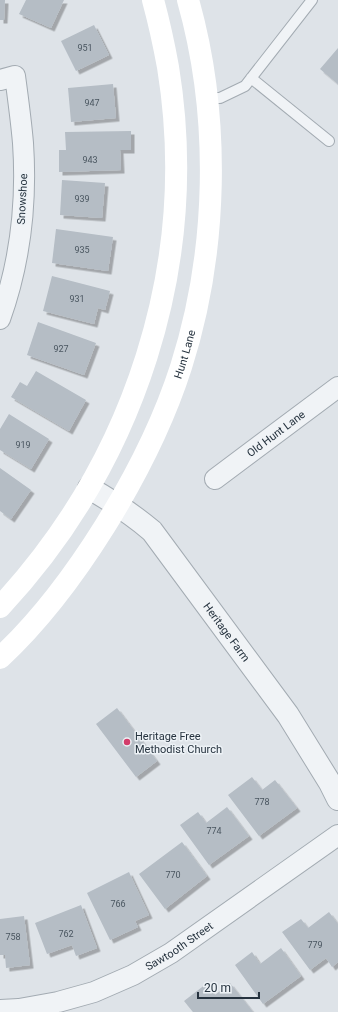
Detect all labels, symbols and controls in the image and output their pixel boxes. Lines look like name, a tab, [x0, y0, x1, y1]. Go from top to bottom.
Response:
house number: 951	[77, 43, 93, 53]
house number: 947	[84, 98, 100, 108]
house number: 943	[82, 155, 98, 165]
street label: Snowshoe	[15, 173, 30, 225]
house number: 939	[74, 194, 90, 204]
house number: 935	[74, 245, 90, 255]
house number: 931	[69, 294, 85, 304]
street label: Hunt Lane	[172, 329, 198, 381]
house number: 927	[53, 344, 69, 354]
street label: Old Hunt Lane	[244, 408, 308, 460]
house number: 919	[15, 440, 31, 450]
street label: Heritage Farm	[200, 600, 252, 664]
place label: Heritage Free Methodist Church	[135, 730, 222, 756]
marker: Heritage Free Methodist Church	[122, 737, 132, 747]
house number: 778	[254, 797, 270, 807]
house number: 774	[206, 826, 222, 836]
house number: 770	[165, 870, 181, 880]
house number: 766	[110, 899, 126, 909]
street label: Sawtooth Street	[143, 919, 216, 973]
house number: 762	[58, 929, 74, 939]
house number: 758	[5, 932, 21, 942]
house number: 779	[307, 940, 323, 950]
scale bar	[198, 974, 259, 1000]
text: 20 m	[204, 981, 231, 995]

